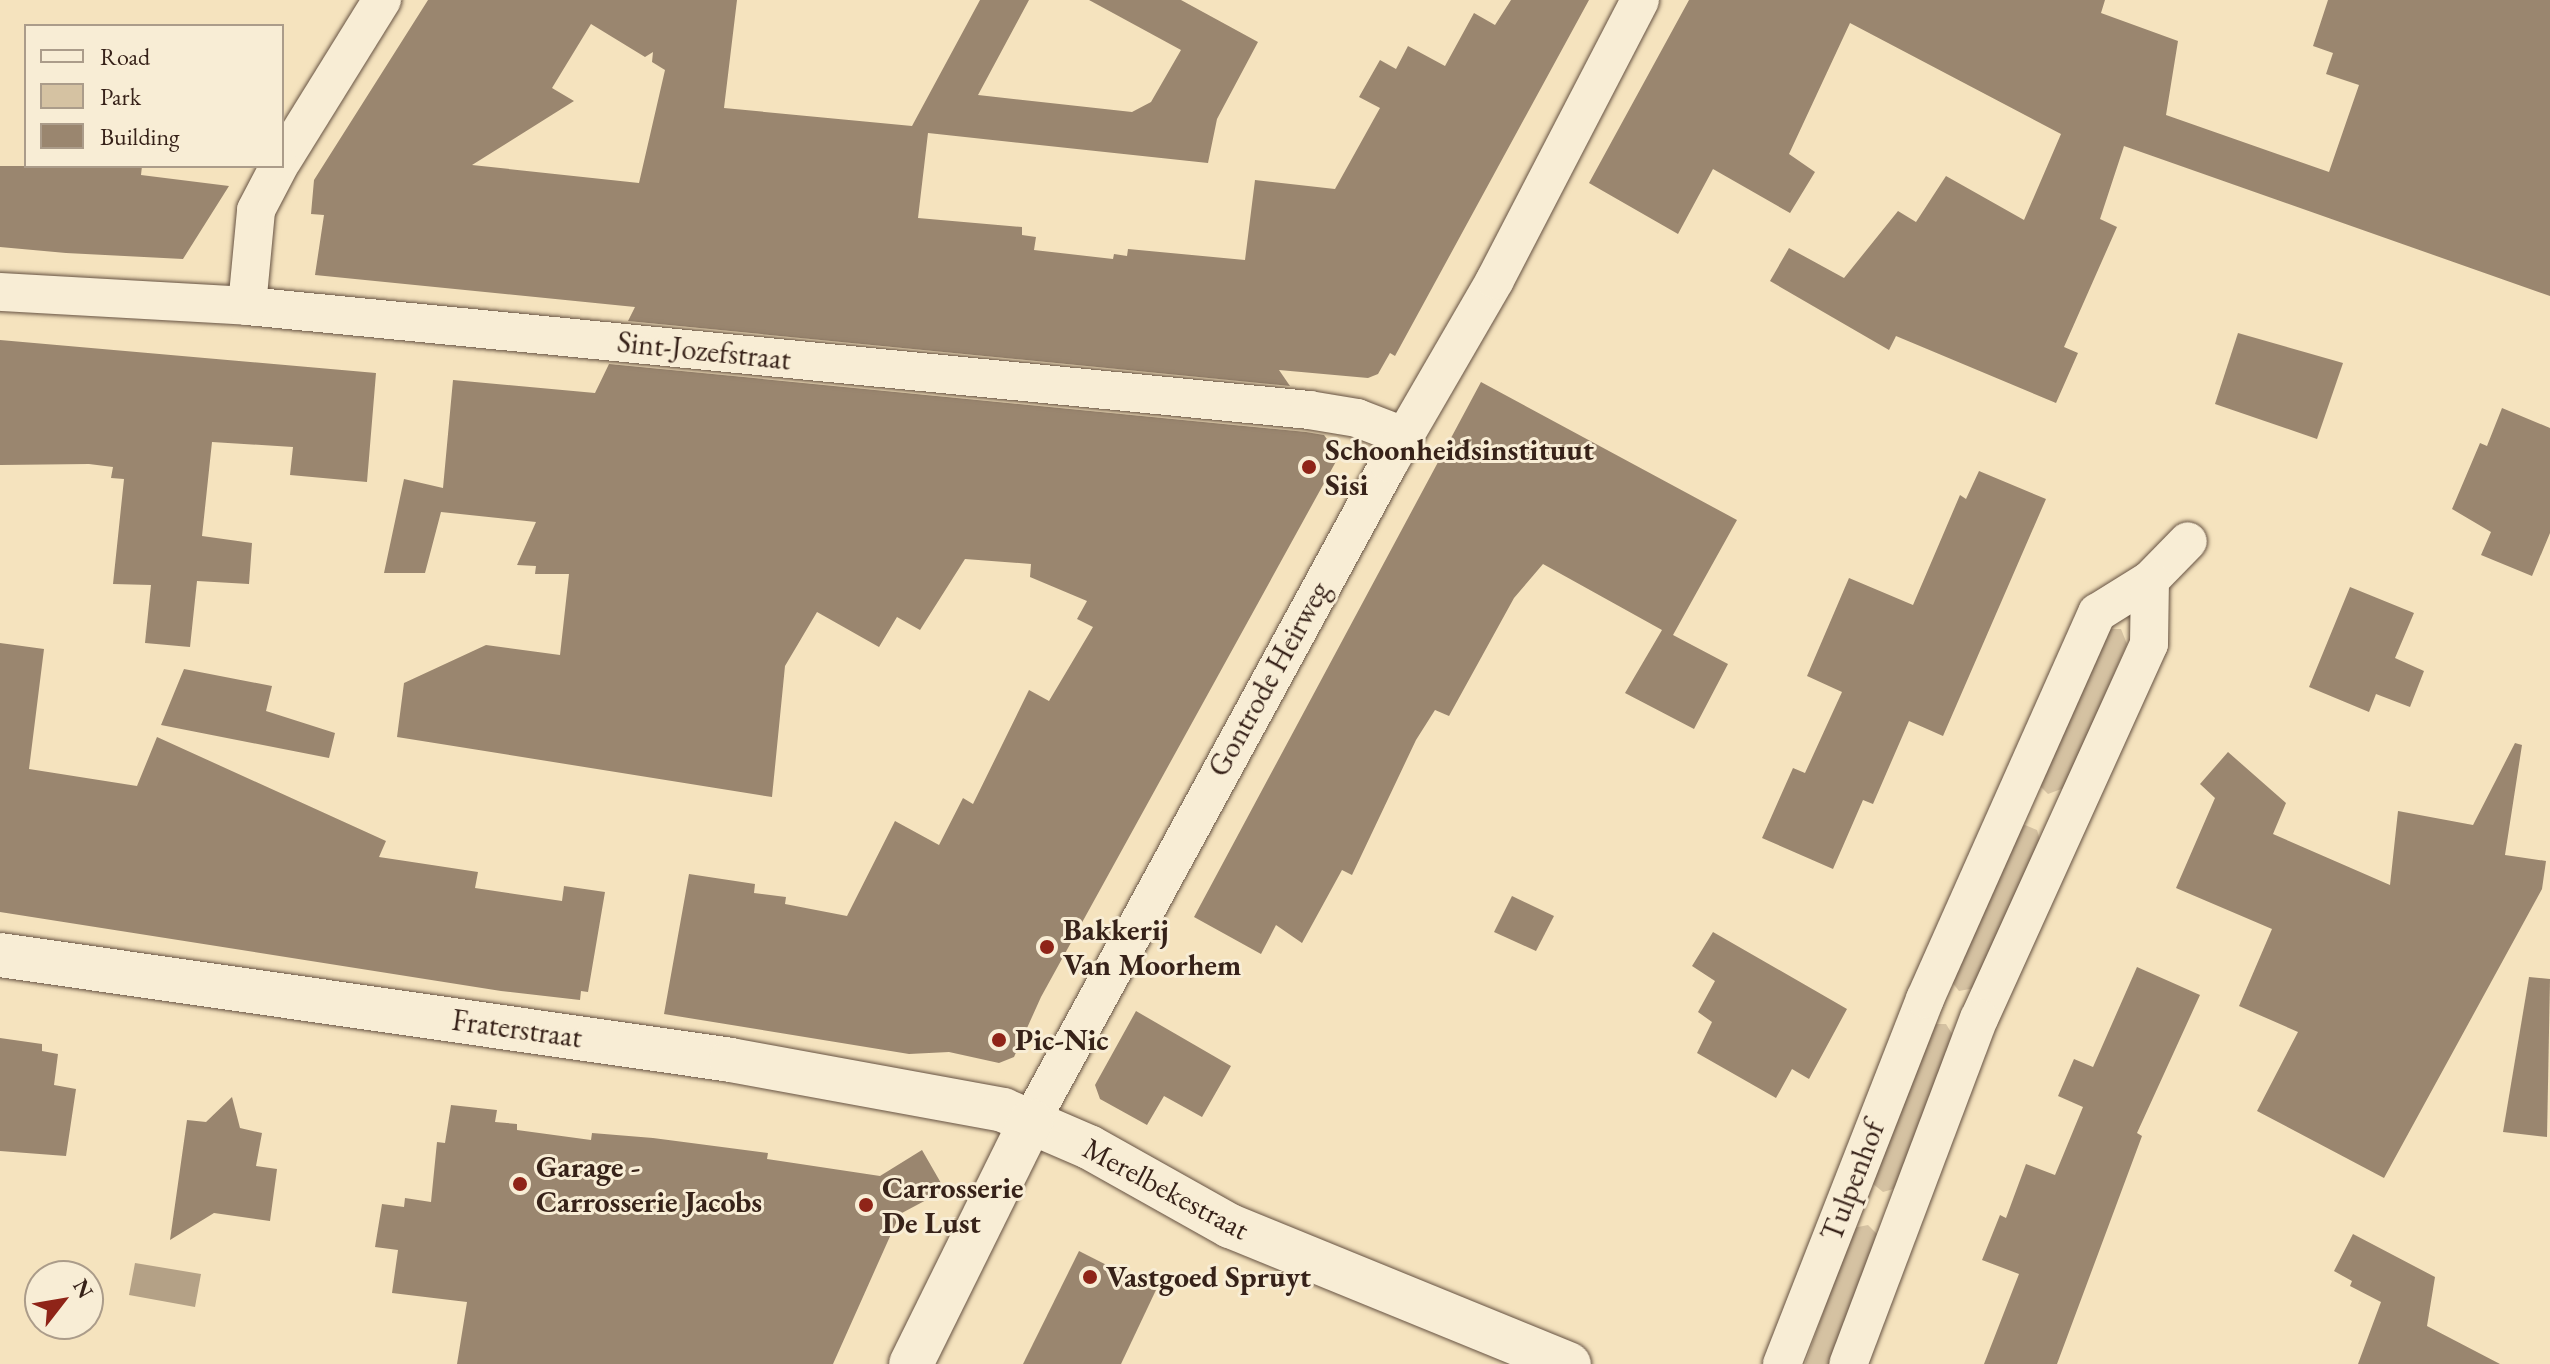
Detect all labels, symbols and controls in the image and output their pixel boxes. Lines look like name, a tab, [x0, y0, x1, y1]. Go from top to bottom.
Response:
legend	[24, 24, 284, 168]
text: Road	[100, 41, 150, 72]
text: Park	[100, 81, 141, 112]
text: Building	[100, 121, 180, 152]
street label: Sint-Jozefstraat	[615, 324, 793, 378]
place label: Schoonheidsinstituut Sisi	[1325, 432, 1594, 502]
marker: Schoonheidsinstituut Sisi	[1300, 458, 1318, 476]
street label: Gontrode Heirweg	[1200, 575, 1338, 783]
place label: Bakkerij Van Moorhem	[1063, 912, 1241, 982]
marker: Bakkerij Van Moorhem	[1038, 938, 1056, 956]
street label: Fraterstraat	[450, 1002, 584, 1056]
place label: Pic-Nic	[1015, 1022, 1109, 1058]
marker: Pic-Nic	[990, 1031, 1008, 1049]
street label: Tulpenhof	[1814, 1116, 1892, 1246]
street label: Merelbekestraat	[1077, 1130, 1255, 1248]
place label: Garage - Carrosserie Jacobs	[536, 1149, 762, 1220]
place label: Carrosserie De Lust	[882, 1170, 1023, 1240]
marker: Garage - Carrosserie Jacobs	[511, 1175, 529, 1193]
marker: Carrosserie De Lust	[857, 1196, 875, 1214]
place label: Vastgoed Spruyt	[1106, 1259, 1311, 1295]
north arrow	[24, 1260, 104, 1340]
marker: Vastgoed Spruyt	[1081, 1268, 1099, 1286]
text: N	[66, 1273, 100, 1304]

